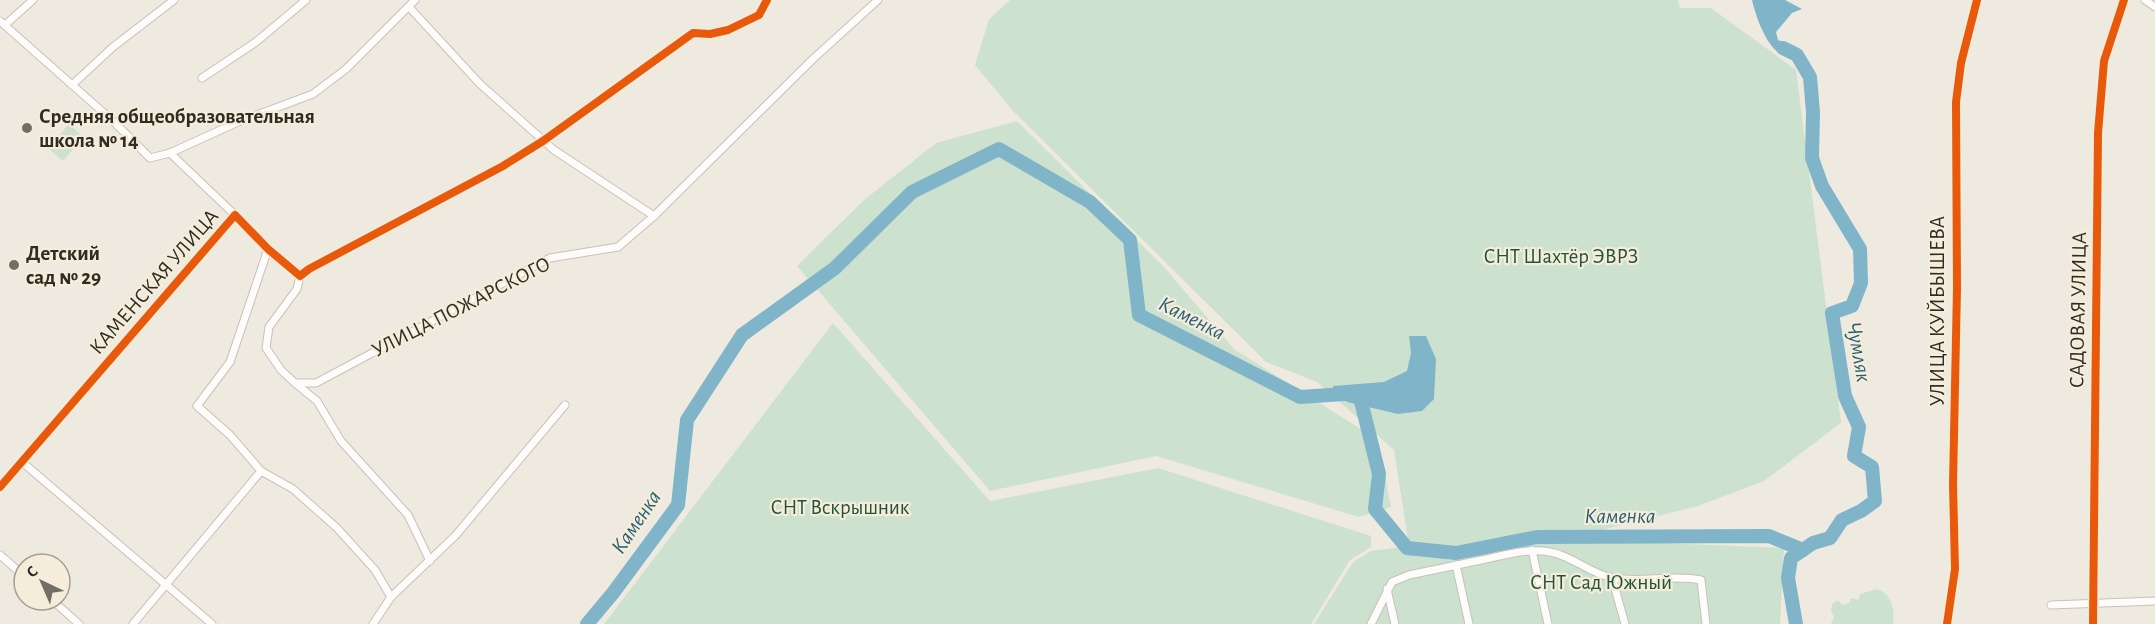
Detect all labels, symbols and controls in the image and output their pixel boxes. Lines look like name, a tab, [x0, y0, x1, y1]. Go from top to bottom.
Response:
place label: Средняя общеобразовательная школа № 14	[39, 106, 315, 151]
marker: Средняя общеобразовательная школа № 14	[20, 121, 34, 135]
street label: КАМЕНСКАЯ УЛИЦА	[86, 206, 222, 358]
street label: УЛИЦА КУЙБЫШЕВА	[1926, 216, 1948, 406]
street label: САДОВАЯ УЛИЦА	[2066, 232, 2090, 388]
place label: Детский сад № 29	[26, 243, 101, 288]
park label: СНТ Шахтёр ЭВРЗ	[1483, 246, 1639, 267]
street label: УЛИЦА ПОЖАРСКОГО	[368, 253, 554, 361]
marker: Детский сад № 29	[7, 258, 21, 272]
water label: Каменка	[1155, 292, 1229, 344]
water label: Чумляк	[1843, 320, 1875, 385]
water label: Каменка	[607, 486, 665, 558]
park label: СНТ Вскрышник	[771, 497, 910, 518]
water label: Каменка	[1585, 505, 1655, 527]
north arrow	[12, 552, 72, 612]
text: С	[24, 563, 41, 581]
park label: СНТ Сад Южный	[1530, 572, 1672, 593]

